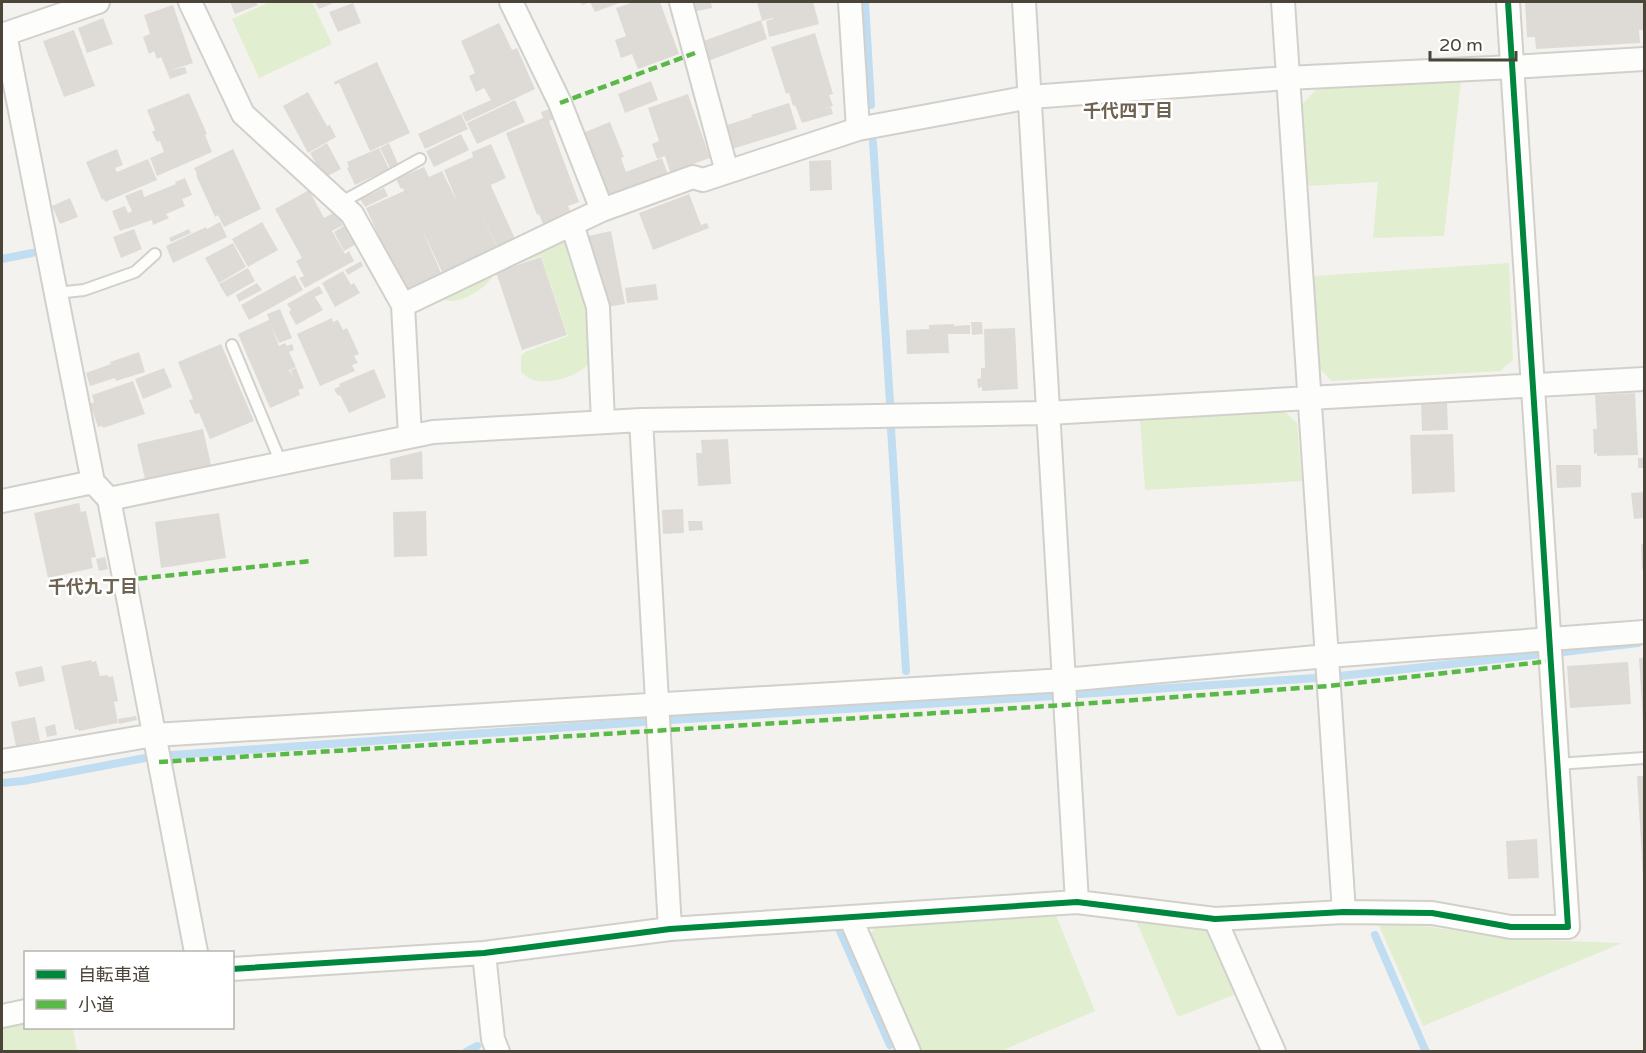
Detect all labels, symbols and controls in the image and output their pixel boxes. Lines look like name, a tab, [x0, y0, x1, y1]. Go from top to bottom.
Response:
scale bar	[1430, 24, 1516, 62]
text: 20 m	[1439, 34, 1483, 56]
district label: 千代四丁目	[1083, 100, 1173, 122]
district label: 千代九丁目	[48, 576, 138, 598]
legend	[24, 951, 234, 1029]
text: 自転車道	[78, 964, 150, 986]
text: 小道	[78, 994, 114, 1016]

